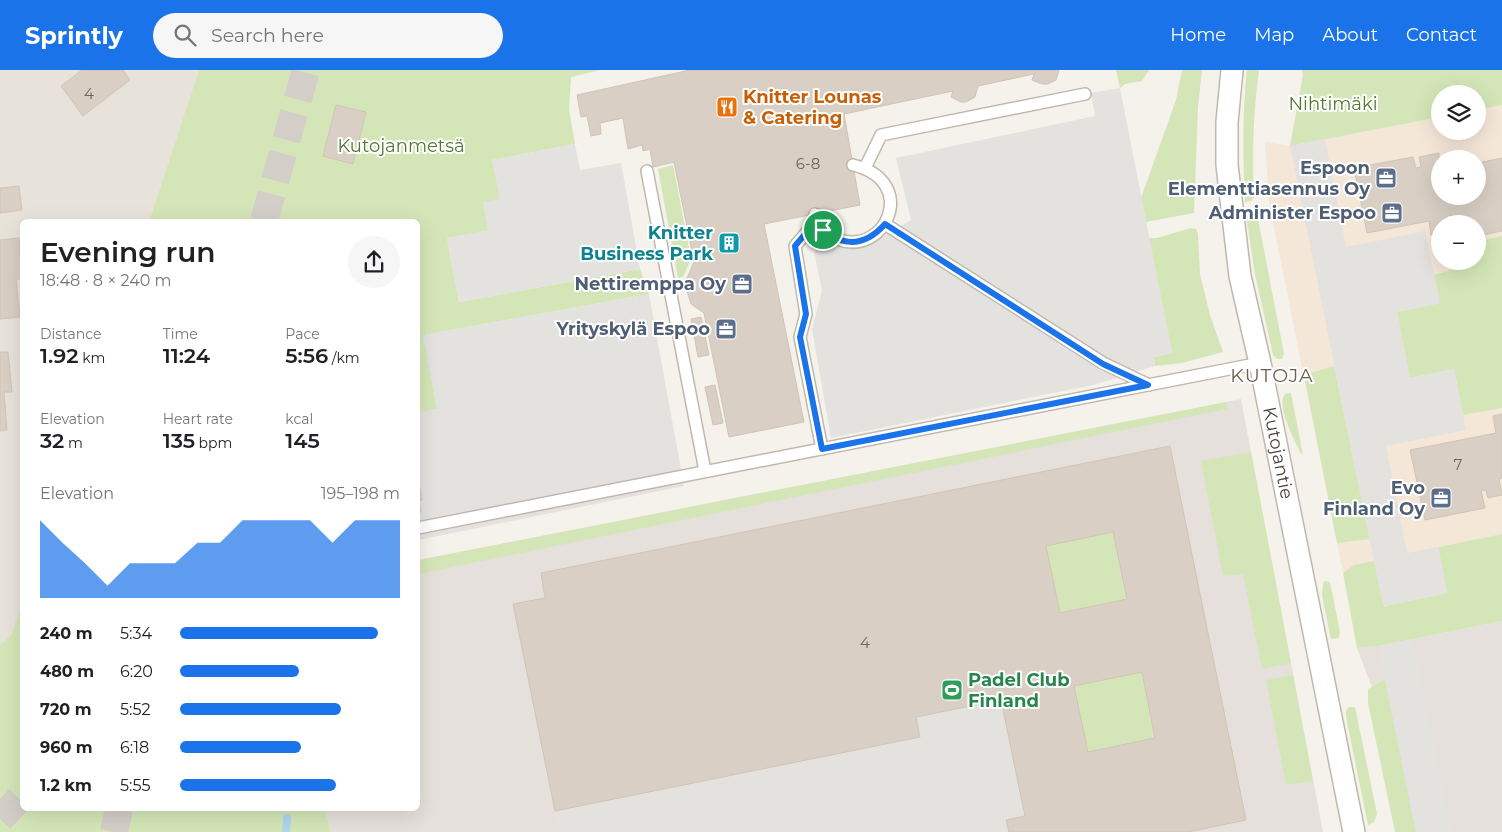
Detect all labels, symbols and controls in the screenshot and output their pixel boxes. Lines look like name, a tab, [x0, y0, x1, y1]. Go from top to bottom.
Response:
search box	[153, 13, 503, 58]
text: Sprintly	[25, 21, 123, 50]
icon: search	[171, 21, 199, 49]
text: Search here	[211, 24, 324, 47]
text: Home	[1170, 24, 1226, 46]
text: Map	[1254, 24, 1294, 46]
text: About	[1322, 24, 1378, 46]
text: Contact	[1406, 24, 1477, 46]
house number: 4	[84, 84, 94, 103]
map controls	[1431, 85, 1486, 270]
button: layers	[1431, 85, 1486, 140]
place label: Knitter Lounas & Catering	[743, 86, 882, 129]
park label: Nihtimäki	[1288, 93, 1378, 115]
restaurant icon: Knitter Lounas & Catering	[715, 95, 739, 119]
park label: Kutojanmetsä	[337, 135, 465, 157]
button: +	[1431, 150, 1486, 205]
house number: 6-8	[796, 154, 820, 173]
place label: Espoon Elementtiasennus Oy	[1168, 157, 1370, 200]
office icon: Espoon Elementtiasennus Oy	[1374, 166, 1398, 190]
office icon: Administer Espoo	[1380, 201, 1404, 225]
place label: Administer Espoo	[1208, 202, 1376, 224]
pin	[802, 209, 844, 251]
button: −	[1431, 215, 1486, 270]
icon: arrive	[809, 216, 837, 244]
place label: Knitter Business Park	[580, 222, 713, 265]
building icon: Knitter Business Park	[717, 231, 741, 255]
text: Evening run	[40, 235, 215, 269]
button: share	[348, 236, 400, 288]
text: 18:48 · 8 × 240 m	[40, 271, 172, 290]
office icon: Nettiremppa Oy	[730, 272, 754, 296]
place label: Nettiremppa Oy	[575, 273, 726, 295]
office icon: Yrityskylä Espoo	[714, 317, 738, 341]
place label: Yrityskylä Espoo	[555, 318, 710, 340]
text: Distance	[40, 325, 102, 343]
text: Time	[163, 325, 198, 343]
text: Pace	[285, 325, 320, 343]
text: 1.92	[40, 343, 79, 368]
text: 11:24	[163, 343, 210, 368]
text: 5:56	[285, 343, 328, 368]
text: km	[79, 349, 105, 367]
text: /km	[328, 349, 360, 367]
district label: KUTOJA	[1230, 364, 1314, 387]
street label: Kutojantie	[1258, 405, 1298, 501]
text: Elevation	[40, 410, 105, 428]
text: Heart rate	[163, 410, 233, 428]
text: kcal	[285, 410, 313, 428]
text: 32	[40, 428, 64, 453]
text: 135	[163, 428, 195, 453]
text: 145	[285, 428, 320, 453]
text: m	[64, 434, 83, 452]
text: bpm	[195, 434, 232, 452]
house number: 7	[1454, 455, 1463, 474]
place label: Evo Finland Oy	[1323, 477, 1425, 520]
text: Elevation	[40, 484, 114, 503]
text: 195–198 m	[321, 484, 400, 503]
office icon: Evo Finland Oy	[1429, 486, 1453, 510]
text: 240 m	[40, 624, 92, 643]
text: 5:34	[120, 624, 152, 643]
house number: 4	[860, 633, 870, 652]
text: 480 m	[40, 662, 94, 681]
text: 6:20	[120, 662, 153, 681]
place label: Padel Club Finland	[968, 669, 1070, 712]
sports icon: Padel Club Finland	[940, 678, 964, 702]
text: 720 m	[40, 700, 92, 719]
text: 5:52	[120, 700, 151, 719]
text: 960 m	[40, 738, 93, 757]
text: 6:18	[120, 738, 149, 757]
text: 1.2 km	[40, 776, 92, 795]
text: 5:55	[120, 776, 150, 795]

